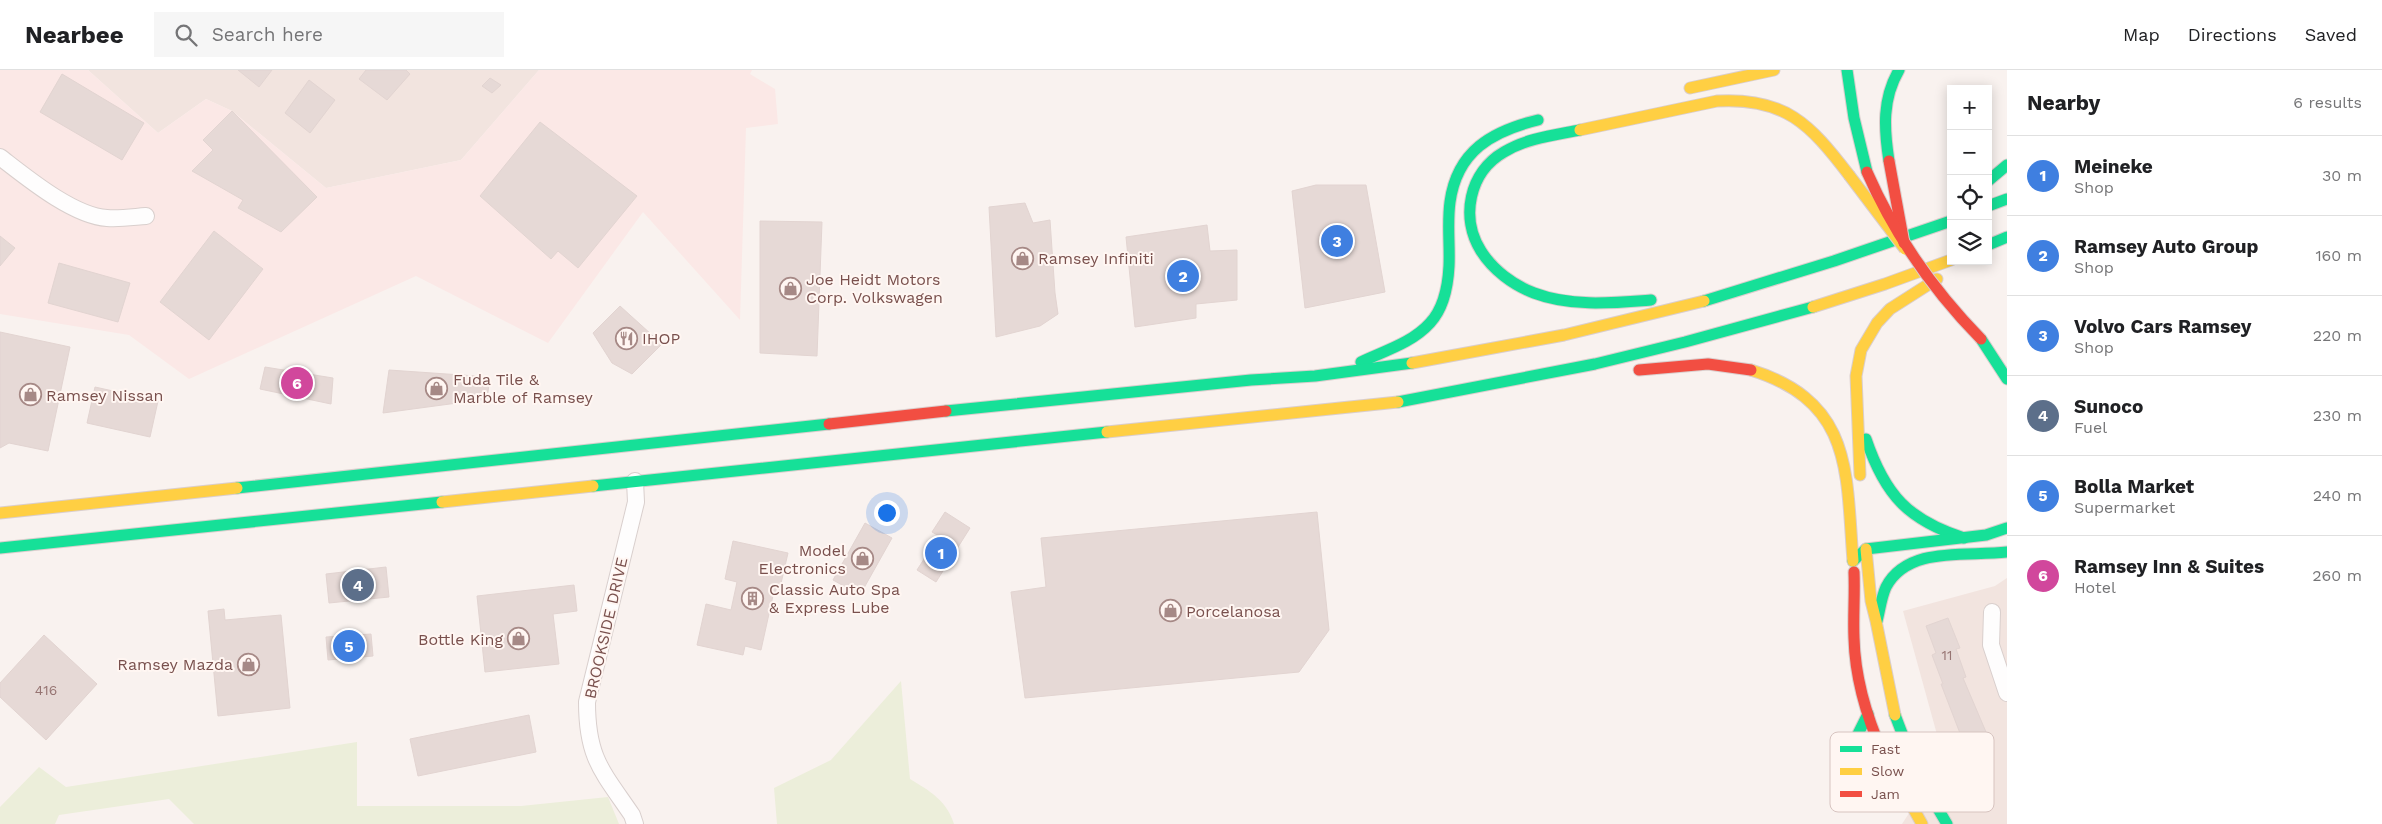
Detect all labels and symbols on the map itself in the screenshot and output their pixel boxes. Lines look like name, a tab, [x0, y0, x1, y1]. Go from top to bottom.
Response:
pin: 3	[1321, 222, 1353, 260]
shop icon: Ramsey Infiniti	[1010, 246, 1034, 270]
place label: Ramsey Infiniti	[1038, 249, 1154, 268]
pin: 2	[1167, 257, 1199, 295]
place label: Joe Heidt Motors Corp. Volkswagen	[806, 270, 943, 307]
shop icon: Joe Heidt Motors Corp. Volkswagen	[778, 276, 802, 300]
restaurant icon: IHOP	[614, 326, 638, 350]
place label: IHOP	[642, 329, 680, 348]
pin: 6	[281, 364, 313, 402]
place label: Fuda Tile & Marble of Ramsey	[453, 370, 594, 407]
shop icon: Fuda Tile & Marble of Ramsey	[425, 376, 449, 400]
shop icon: Ramsey Nissan	[18, 383, 42, 407]
place label: Ramsey Nissan	[46, 386, 163, 405]
your location	[874, 500, 900, 526]
pin: 1	[925, 534, 957, 572]
place label: Model Electronics	[759, 541, 846, 578]
shop icon: Model Electronics	[850, 547, 874, 571]
street label: BROOKSIDE DRIVE	[580, 555, 632, 701]
pin: 4	[342, 566, 374, 604]
place label: Classic Auto Spa & Express Lube	[769, 580, 900, 617]
building icon: Classic Auto Spa & Express Lube	[741, 586, 765, 610]
shop icon: Porcelanosa	[1158, 599, 1182, 623]
place label: Porcelanosa	[1186, 602, 1281, 621]
pin: 5	[333, 627, 365, 665]
shop icon: Bottle King	[507, 627, 531, 651]
place label: Bottle King	[418, 630, 503, 649]
house number: 11	[1942, 647, 1952, 663]
shop icon: Ramsey Mazda	[237, 652, 261, 676]
place label: Ramsey Mazda	[117, 655, 233, 674]
house number: 416	[35, 682, 57, 698]
legend	[1830, 732, 1994, 812]
text: Fast	[1871, 741, 1900, 757]
text: Slow	[1871, 763, 1904, 779]
text: Jam	[1871, 786, 1900, 802]

